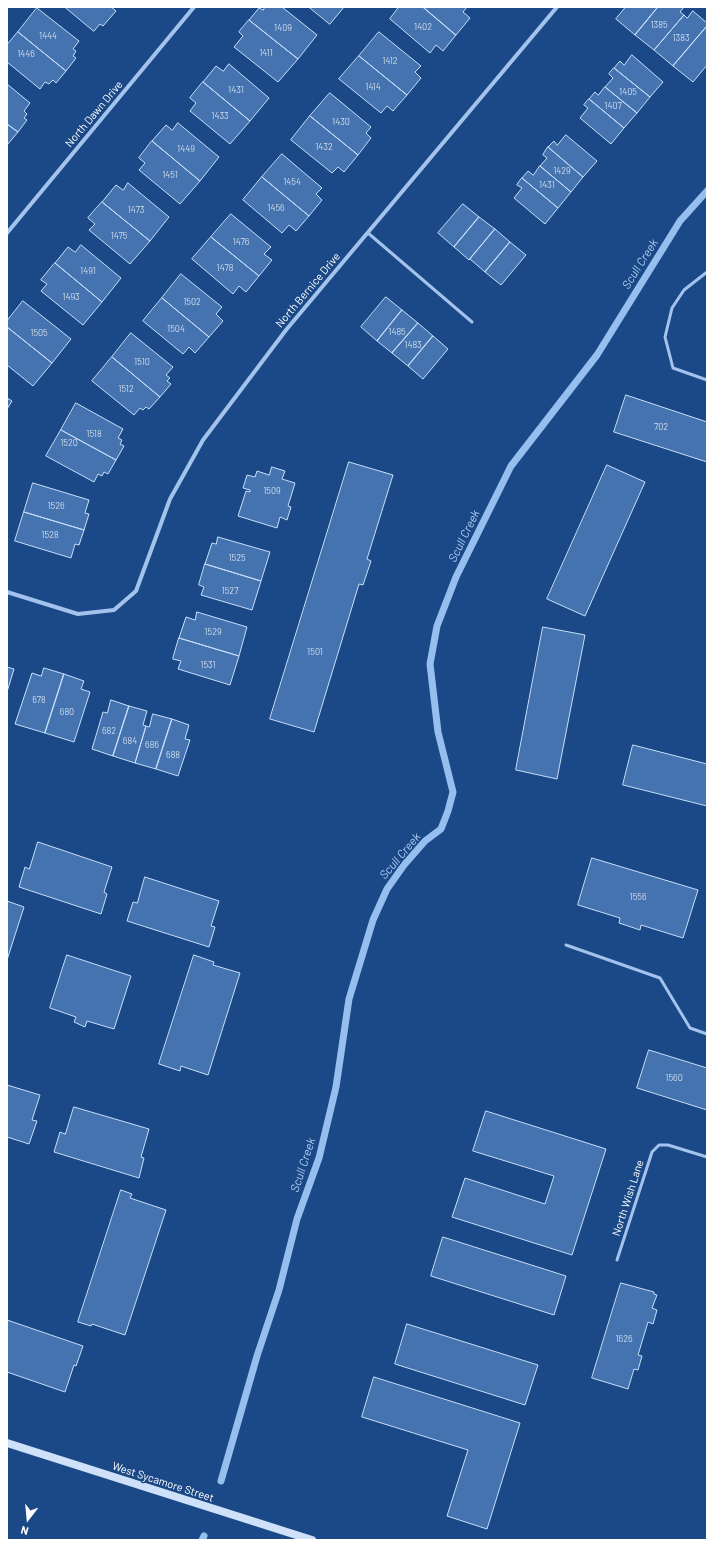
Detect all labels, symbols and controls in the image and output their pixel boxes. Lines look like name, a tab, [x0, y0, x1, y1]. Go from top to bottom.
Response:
house number: 1385	[650, 20, 668, 30]
house number: 1402	[414, 22, 432, 32]
house number: 1409	[274, 23, 292, 33]
house number: 1444	[39, 31, 57, 41]
house number: 1383	[672, 33, 690, 43]
house number: 1411	[259, 48, 273, 58]
house number: 1446	[17, 49, 35, 59]
house number: 1412	[382, 56, 398, 66]
street label: North Dawn Drive	[62, 78, 126, 150]
house number: 1414	[365, 82, 381, 92]
house number: 1431	[228, 85, 244, 95]
house number: 1405	[619, 87, 637, 97]
house number: 1407	[604, 101, 622, 111]
house number: 1433	[211, 111, 229, 121]
house number: 1430	[332, 117, 350, 127]
house number: 1432	[315, 142, 333, 152]
house number: 1449	[177, 144, 195, 154]
house number: 1429	[553, 166, 571, 176]
house number: 1451	[162, 170, 178, 180]
house number: 1454	[283, 177, 301, 187]
house number: 1431	[539, 180, 555, 190]
house number: 1456	[267, 203, 285, 213]
house number: 1473	[128, 205, 144, 215]
house number: 1475	[111, 231, 127, 241]
water label: Scull Creek	[619, 236, 661, 292]
house number: 1476	[233, 237, 249, 247]
street label: North Bernice Drive	[273, 250, 343, 330]
house number: 1478	[217, 263, 233, 273]
house number: 1491	[80, 266, 96, 276]
house number: 1493	[62, 292, 80, 302]
house number: 1502	[183, 297, 201, 307]
house number: 1504	[167, 324, 185, 334]
house number: 1485	[388, 327, 406, 337]
house number: 1505	[30, 328, 48, 338]
house number: 1483	[404, 340, 422, 350]
house number: 1510	[134, 357, 150, 367]
house number: 1512	[118, 384, 134, 394]
house number: 702	[654, 422, 668, 432]
house number: 1518	[86, 429, 102, 439]
house number: 1520	[60, 438, 78, 448]
house number: 1509	[263, 486, 281, 496]
house number: 1526	[47, 501, 65, 511]
water label: Scull Creek	[445, 508, 483, 564]
house number: 1528	[41, 530, 59, 540]
house number: 1525	[228, 553, 246, 563]
house number: 1527	[222, 586, 238, 596]
house number: 1529	[204, 627, 222, 637]
house number: 1501	[307, 647, 323, 657]
house number: 1531	[200, 660, 216, 670]
house number: 678	[32, 695, 46, 705]
house number: 680	[60, 707, 74, 717]
house number: 682	[102, 726, 116, 736]
house number: 684	[123, 736, 137, 746]
house number: 686	[145, 740, 159, 750]
house number: 688	[166, 750, 180, 760]
water label: Scull Creek	[376, 830, 424, 882]
house number: 1556	[629, 892, 647, 902]
house number: 1560	[665, 1073, 683, 1083]
water label: Scull Creek	[287, 1136, 319, 1194]
street label: North Wish Lane	[609, 1158, 647, 1238]
house number: 1626	[615, 1334, 633, 1344]
street label: West Sycamore Street	[111, 1459, 215, 1505]
north arrow	[8, 1499, 48, 1539]
text: N	[19, 1524, 30, 1538]

